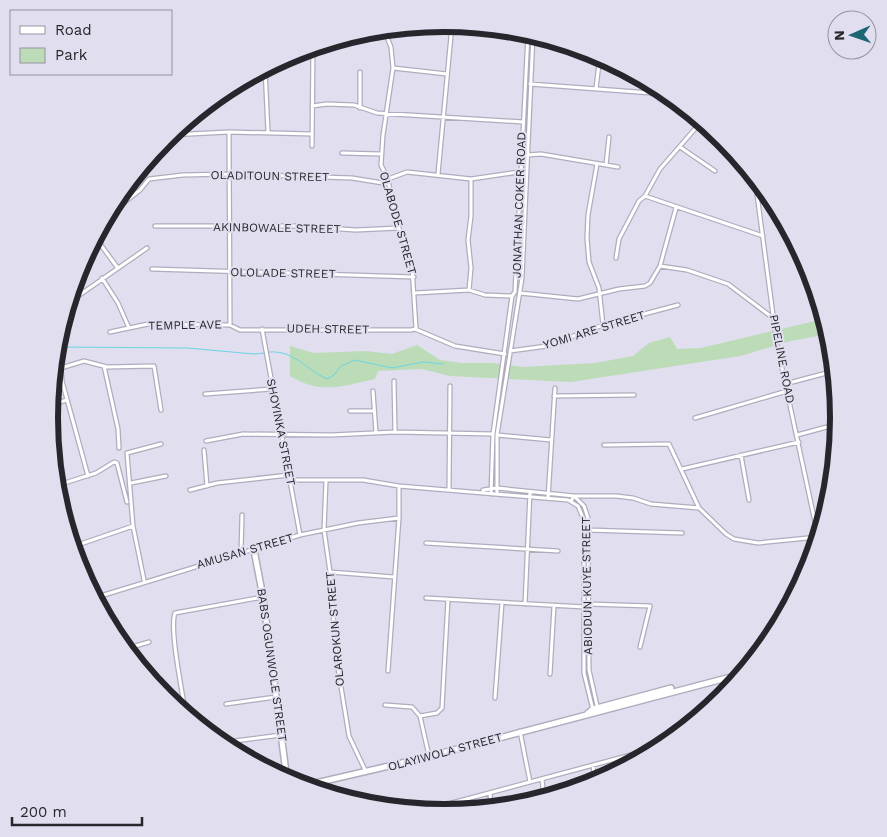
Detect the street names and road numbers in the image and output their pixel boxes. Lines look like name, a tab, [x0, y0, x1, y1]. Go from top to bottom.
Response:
street label: JONATHAN COKER ROAD	[509, 132, 529, 278]
street label: OLADITOUN STREET	[211, 168, 329, 184]
street label: OLABODE STREET	[377, 170, 419, 276]
street label: AKINBOWALE STREET	[213, 220, 341, 236]
street label: OLOLADE STREET	[230, 265, 336, 281]
street label: YOMI ARE STREET	[541, 308, 647, 352]
street label: PIPELINE ROAD	[767, 313, 797, 405]
street label: TEMPLE AVE	[148, 317, 222, 333]
street label: UDEH STREET	[286, 321, 370, 337]
street label: SHOYINKA STREET	[264, 377, 298, 487]
street label: ABIODUN KUYE STREET	[579, 517, 595, 655]
street label: AMUSAN STREET	[195, 530, 295, 572]
street label: OLAROKUN STREET	[323, 571, 347, 687]
street label: BABS OGUNWOLE STREET	[254, 587, 290, 743]
street label: OLAYIWOLA STREET	[386, 730, 504, 774]

